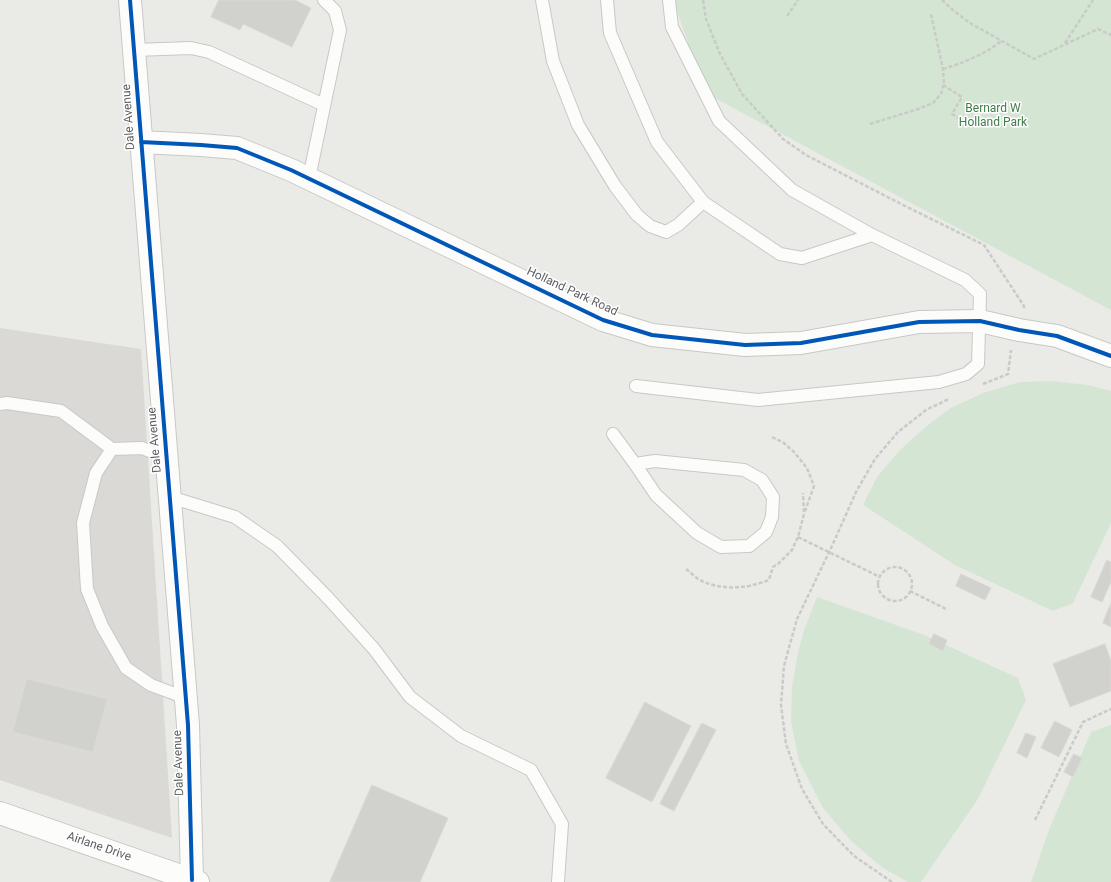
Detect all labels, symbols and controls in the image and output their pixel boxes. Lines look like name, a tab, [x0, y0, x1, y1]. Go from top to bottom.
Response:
street label: Dale Avenue	[120, 84, 138, 150]
park label: Bernard W Holland Park	[959, 102, 1027, 130]
street label: Holland Park Road	[524, 265, 620, 319]
street label: Dale Avenue	[145, 407, 165, 473]
street label: Dale Avenue	[171, 730, 187, 796]
street label: Airlane Drive	[65, 829, 133, 865]

